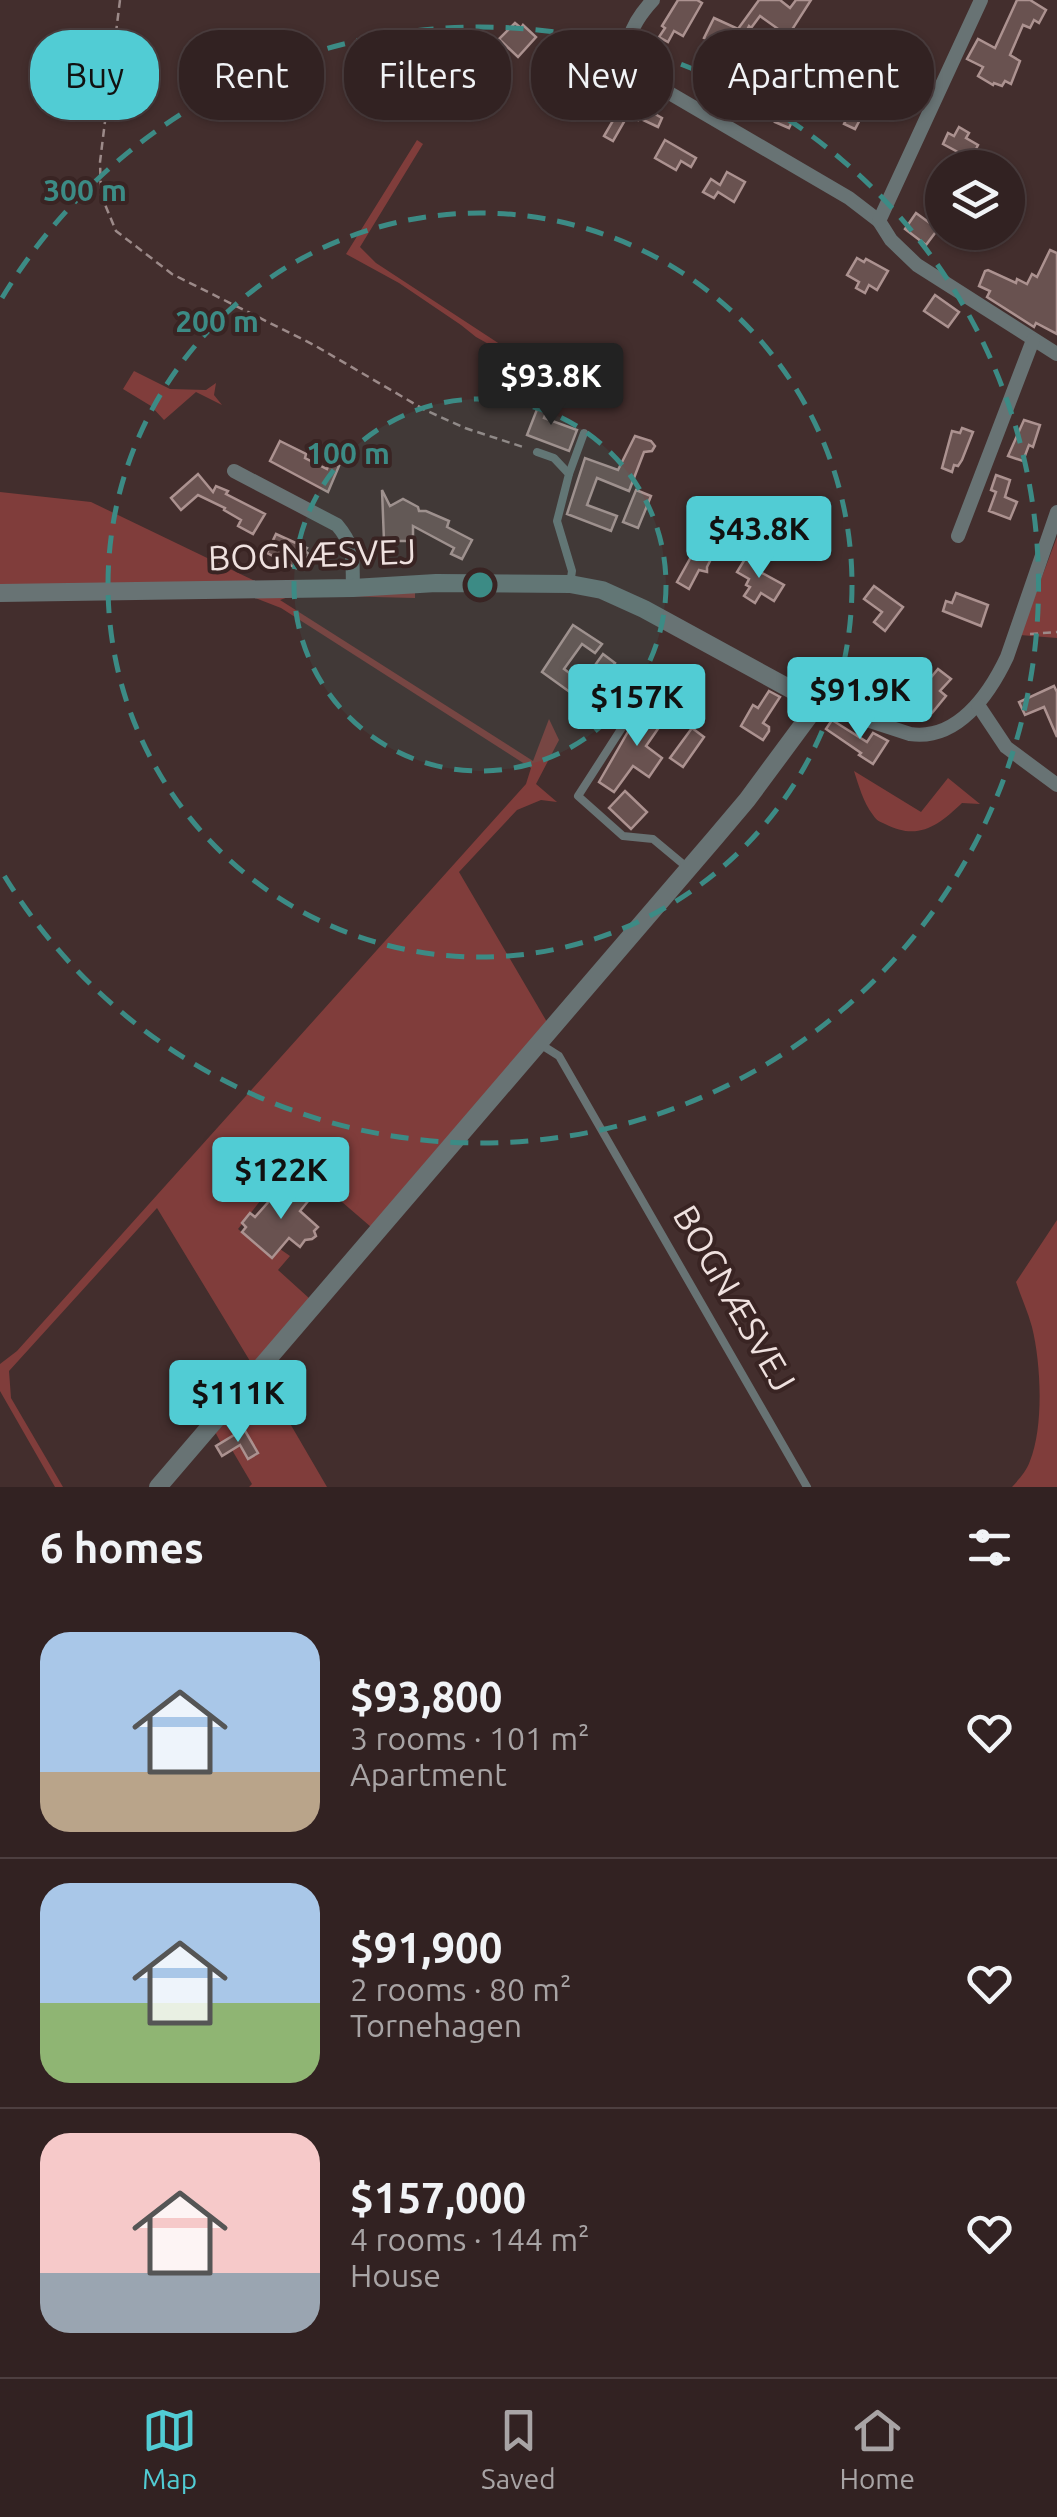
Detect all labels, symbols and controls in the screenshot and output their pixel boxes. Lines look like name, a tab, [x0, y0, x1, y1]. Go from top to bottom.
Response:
chip: Buy	[30, 30, 159, 120]
chip: Rent	[179, 30, 324, 120]
chip: Filters	[344, 30, 511, 120]
chip: New	[531, 30, 673, 120]
chip: Apartment	[693, 30, 934, 120]
map controls	[925, 150, 1025, 250]
button: layers	[925, 150, 1025, 250]
text: 300 m	[43, 173, 127, 207]
text: 200 m	[175, 304, 259, 338]
pin: $93.8K	[470, 343, 632, 428]
text: $93.8K	[500, 357, 602, 393]
text: 100 m	[306, 436, 390, 470]
pin: $43.8K	[678, 496, 840, 581]
text: $43.8K	[708, 510, 810, 546]
street label: BOGNÆSVEJ	[207, 530, 417, 578]
centre of rings	[462, 567, 498, 603]
pin: $91.9K	[779, 657, 941, 742]
pin: $157K	[567, 664, 707, 749]
text: $91.9K	[809, 671, 911, 707]
text: $157K	[590, 678, 684, 714]
pin: $122K	[211, 1137, 351, 1222]
text: $122K	[234, 1151, 328, 1187]
street label: BOGNÆSVEJ	[666, 1198, 804, 1398]
pin: $111K	[168, 1360, 308, 1445]
text: $111K	[191, 1374, 285, 1410]
icon: filters	[962, 1520, 1017, 1575]
text: 6 homes	[40, 1524, 204, 1571]
icon: home	[120, 1672, 240, 1792]
text: $93,800	[350, 1673, 502, 1720]
icon: heart	[962, 1705, 1017, 1760]
text: 3 rooms · 101 m²	[350, 1720, 590, 1756]
text: Apartment	[350, 1756, 507, 1792]
icon: home	[120, 1923, 240, 2043]
text: $91,900	[350, 1924, 502, 1971]
icon: heart	[962, 1956, 1017, 2011]
text: 2 rooms · 80 m²	[350, 1971, 571, 2007]
text: Tornehagen	[350, 2007, 522, 2043]
icon: home	[120, 2173, 240, 2293]
text: $157,000	[350, 2174, 526, 2221]
icon: heart	[962, 2206, 1017, 2261]
text: 4 rooms · 144 m²	[350, 2221, 590, 2257]
text: House	[350, 2257, 441, 2293]
tab: Map	[142, 2403, 197, 2494]
tab: Saved	[481, 2403, 556, 2494]
tab: Home	[839, 2403, 915, 2494]

